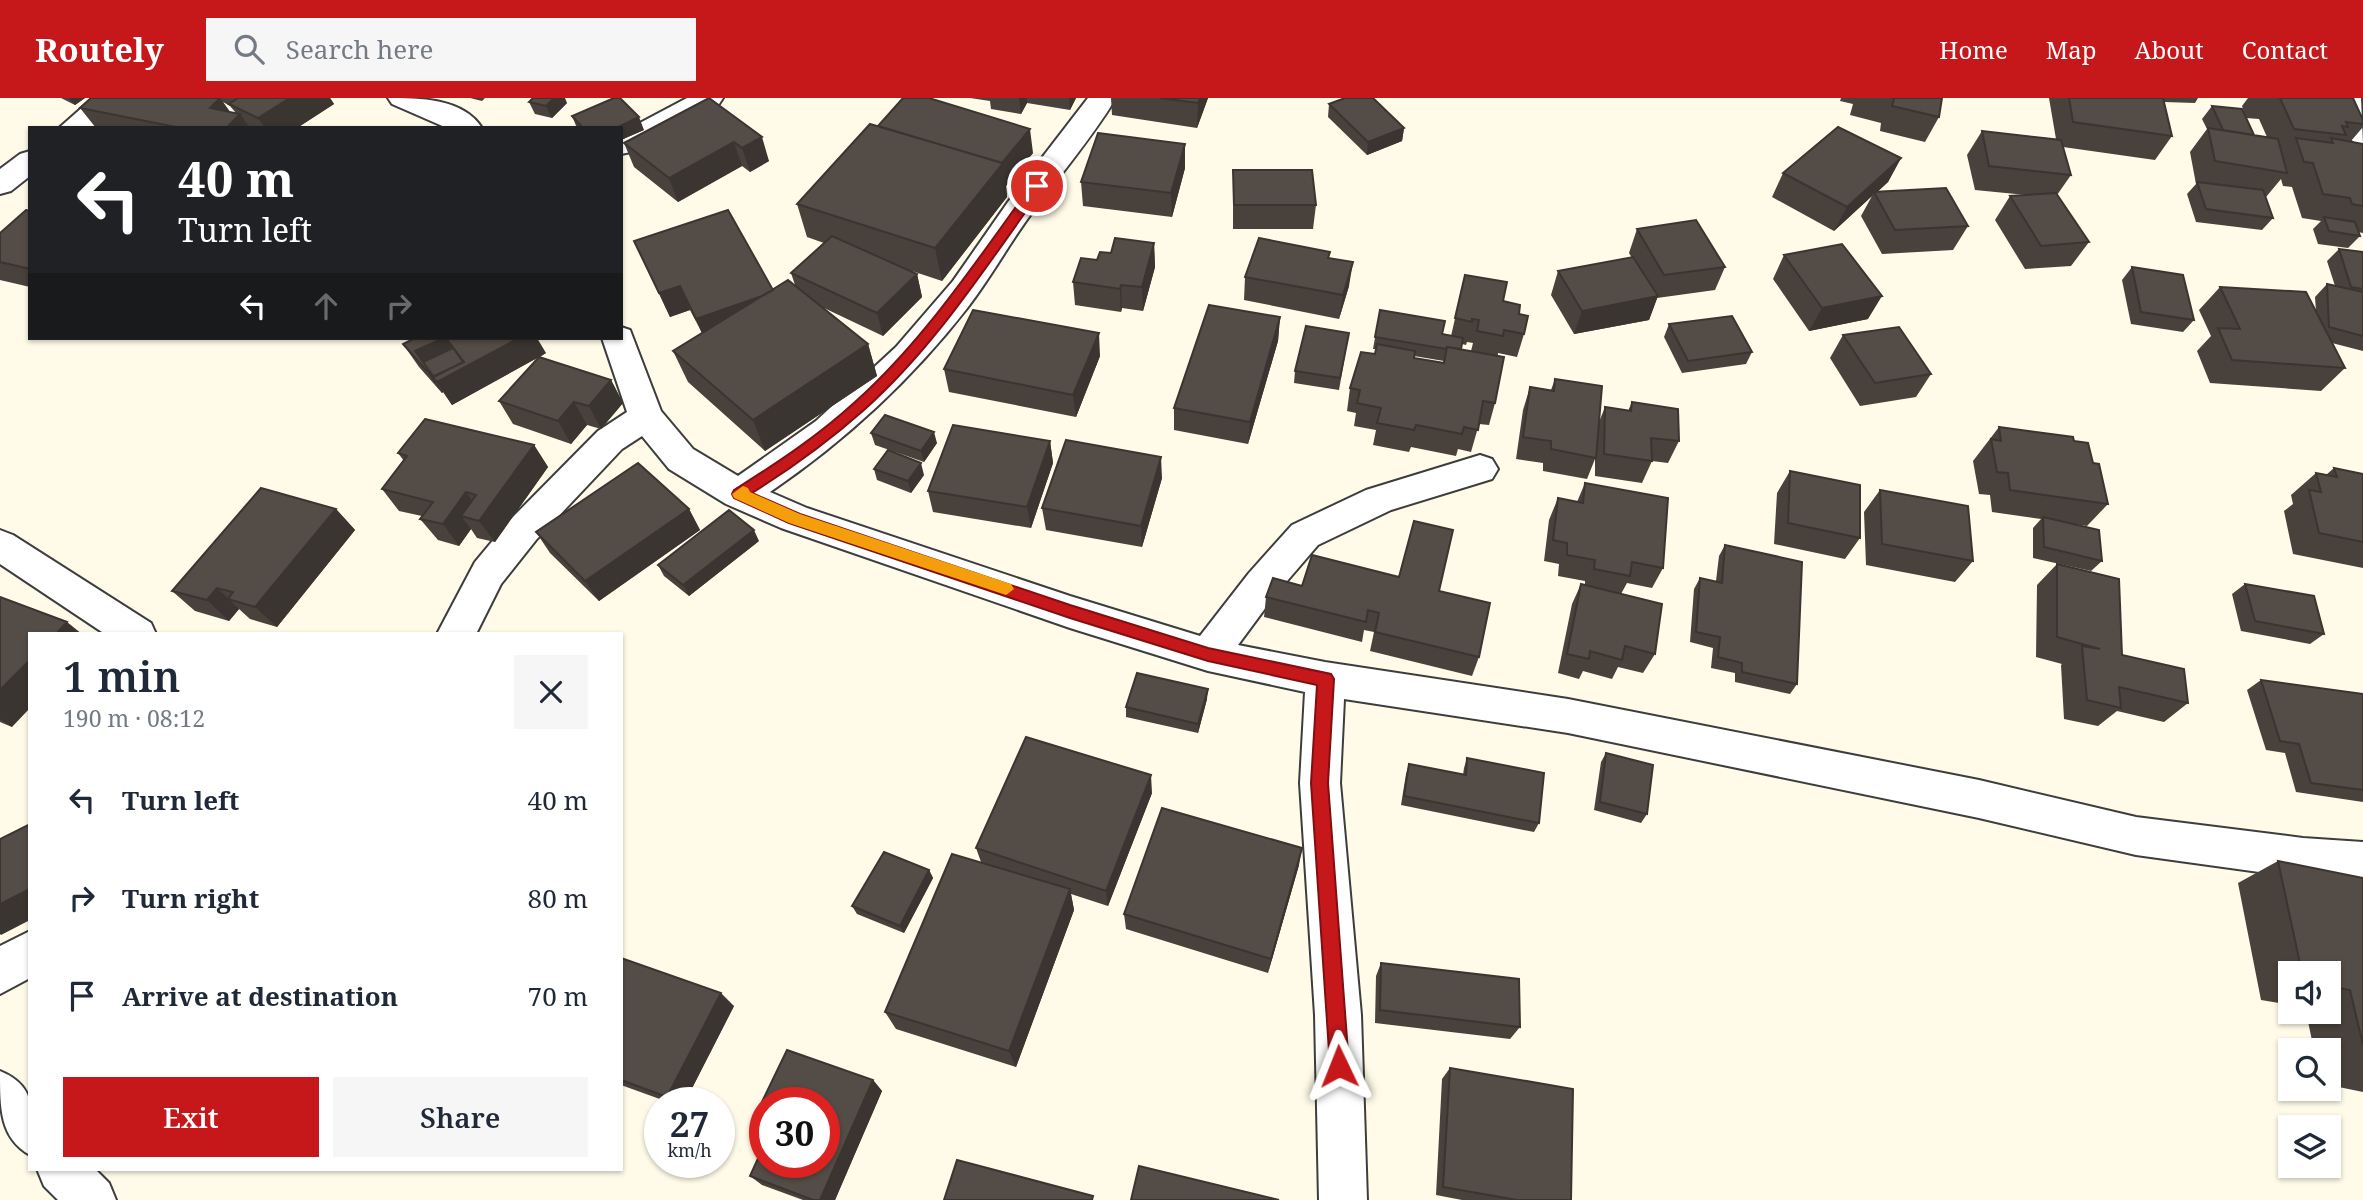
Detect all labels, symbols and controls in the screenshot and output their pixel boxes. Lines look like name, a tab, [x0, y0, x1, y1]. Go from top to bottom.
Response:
search box	[206, 18, 696, 81]
text: Routely	[35, 27, 164, 72]
icon: search	[230, 30, 268, 68]
text: Search here	[286, 31, 433, 67]
text: Home	[1939, 33, 2008, 66]
text: Map	[2046, 33, 2097, 66]
text: About	[2135, 33, 2204, 66]
text: Contact	[2242, 33, 2328, 66]
text: 40 m	[178, 145, 294, 211]
icon: left	[63, 154, 154, 245]
pin	[1007, 156, 1067, 216]
icon: arrive	[1018, 167, 1056, 205]
text: Turn left	[178, 208, 312, 251]
icon: left	[234, 287, 272, 325]
icon: ahead	[307, 287, 345, 325]
icon: right	[380, 287, 418, 325]
text: 1 min	[63, 647, 180, 704]
button: close	[514, 655, 588, 729]
text: 190 m · 08:12	[63, 702, 205, 734]
icon: left	[63, 781, 101, 819]
text: Turn left	[122, 782, 239, 818]
text: 40 m	[528, 782, 588, 818]
icon: right	[63, 879, 101, 917]
text: Turn right	[122, 880, 259, 916]
text: 80 m	[528, 880, 588, 916]
map controls	[2278, 961, 2341, 1178]
button: sound	[2278, 961, 2341, 1024]
icon: arrive	[63, 977, 101, 1015]
text: Arrive at destination	[122, 978, 398, 1014]
text: 70 m	[528, 978, 588, 1014]
position arrow	[1302, 1029, 1376, 1103]
button: search	[2278, 1038, 2341, 1101]
button: Exit	[63, 1077, 319, 1157]
button: Share	[333, 1077, 588, 1157]
speed limit sign: 30	[749, 1087, 840, 1178]
text: 27	[670, 1100, 709, 1147]
button: layers	[2278, 1115, 2341, 1178]
text: km/h	[667, 1138, 712, 1162]

